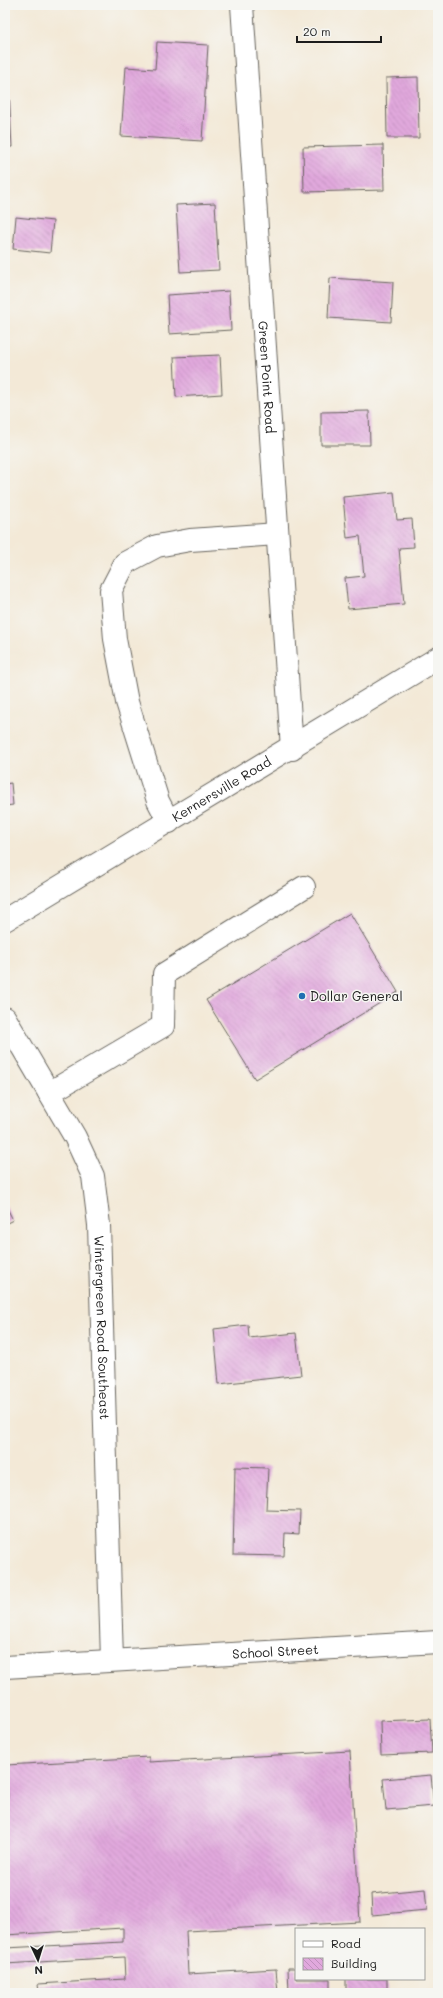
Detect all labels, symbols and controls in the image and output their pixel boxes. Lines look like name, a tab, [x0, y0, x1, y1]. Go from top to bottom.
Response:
scale bar	[297, 18, 381, 44]
text: 20 m	[303, 23, 331, 39]
street label: Green Point Road	[255, 320, 280, 434]
street label: Kernersville Road	[169, 752, 274, 825]
place label: Dollar General	[310, 987, 403, 1004]
marker: Dollar General	[297, 991, 307, 1001]
street label: Wintergreen Road Southeast	[91, 1235, 114, 1420]
street label: School Street	[232, 1640, 320, 1662]
legend	[295, 1928, 425, 1980]
text: Road	[331, 1935, 361, 1951]
north arrow	[18, 1940, 58, 1980]
text: Building	[331, 1955, 377, 1971]
text: N	[34, 1963, 43, 1978]

